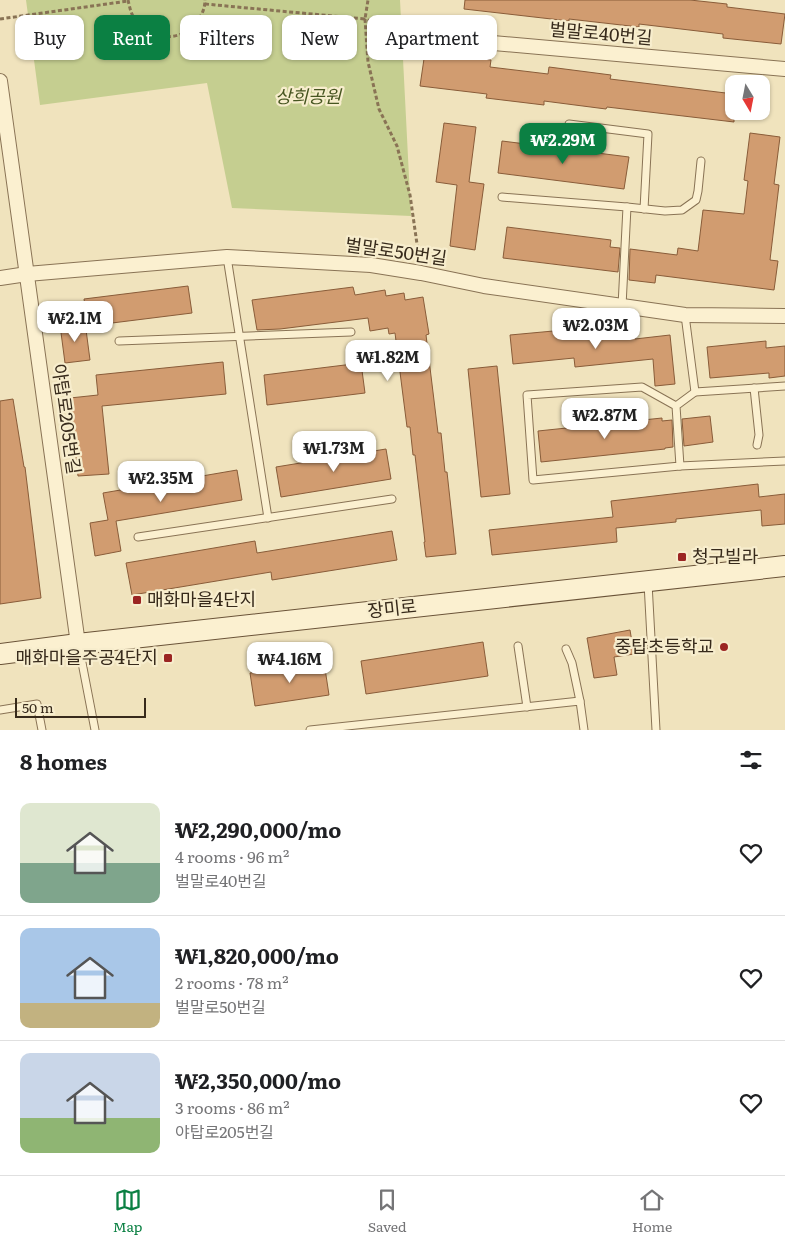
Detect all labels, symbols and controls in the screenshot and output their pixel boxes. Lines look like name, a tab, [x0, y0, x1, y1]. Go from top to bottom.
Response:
chip: Buy	[15, 15, 84, 60]
chip: Rent	[94, 15, 170, 60]
chip: Filters	[180, 15, 272, 60]
chip: New	[282, 15, 357, 60]
chip: Apartment	[367, 15, 497, 60]
street label: 벌말로40번길	[549, 15, 654, 50]
north arrow	[725, 75, 770, 120]
map controls	[725, 75, 770, 120]
park label: 상희공원	[275, 82, 343, 109]
pin: ₩2.29M	[522, 122, 604, 165]
text: ₩2.29M	[530, 127, 596, 151]
street label: 벌말로50번길	[344, 230, 449, 271]
pin: ₩2.1M	[40, 300, 110, 343]
text: ₩2.1M	[48, 305, 102, 329]
pin: ₩2.03M	[555, 308, 637, 350]
text: ₩2.03M	[563, 312, 629, 336]
pin: ₩1.82M	[347, 340, 429, 382]
text: ₩1.82M	[356, 344, 420, 368]
street label: 야탑로205번길	[46, 362, 89, 476]
pin: ₩2.87M	[564, 398, 646, 440]
text: ₩2.87M	[572, 402, 638, 426]
pin: ₩1.73M	[293, 430, 375, 473]
text: ₩1.73M	[303, 435, 365, 459]
pin: ₩2.35M	[120, 460, 202, 503]
text: ₩2.35M	[129, 465, 193, 489]
place label: 청구빌라	[692, 542, 759, 569]
marker: 청구빌라	[676, 551, 688, 563]
place label: 매화마을4단지	[147, 585, 256, 612]
street label: 장미로	[366, 591, 418, 624]
marker: 매화마을4단지	[131, 594, 143, 606]
place label: 중탑초등학교	[615, 632, 714, 659]
marker: 중탑초등학교	[718, 641, 730, 653]
pin: ₩4.16M	[249, 642, 331, 684]
place label: 매화마을주공4단지	[16, 643, 158, 670]
text: ₩4.16M	[258, 646, 322, 670]
marker: 매화마을주공4단지	[162, 652, 174, 664]
scale bar	[15, 695, 146, 718]
text: 50 m	[22, 697, 54, 717]
text: 8 homes	[20, 745, 107, 776]
icon: filters	[737, 746, 765, 774]
text: ₩2,290,000/mo	[175, 813, 341, 844]
icon: home	[60, 823, 120, 883]
icon: heart	[737, 839, 765, 867]
text: 4 rooms · 96 m²	[175, 844, 289, 868]
text: 벌말로40번길	[175, 868, 267, 892]
text: ₩1,820,000/mo	[175, 939, 339, 970]
icon: home	[60, 948, 120, 1008]
icon: heart	[737, 964, 765, 992]
text: 2 rooms · 78 m²	[175, 970, 289, 994]
text: 벌말로50번길	[175, 994, 266, 1018]
text: ₩2,350,000/mo	[175, 1064, 341, 1095]
icon: home	[60, 1073, 120, 1133]
icon: heart	[737, 1089, 765, 1117]
text: 3 rooms · 86 m²	[175, 1095, 290, 1119]
text: 야탑로205번길	[175, 1119, 274, 1143]
tab: Map	[113, 1186, 142, 1236]
tab: Saved	[368, 1186, 407, 1236]
tab: Home	[632, 1186, 672, 1236]

